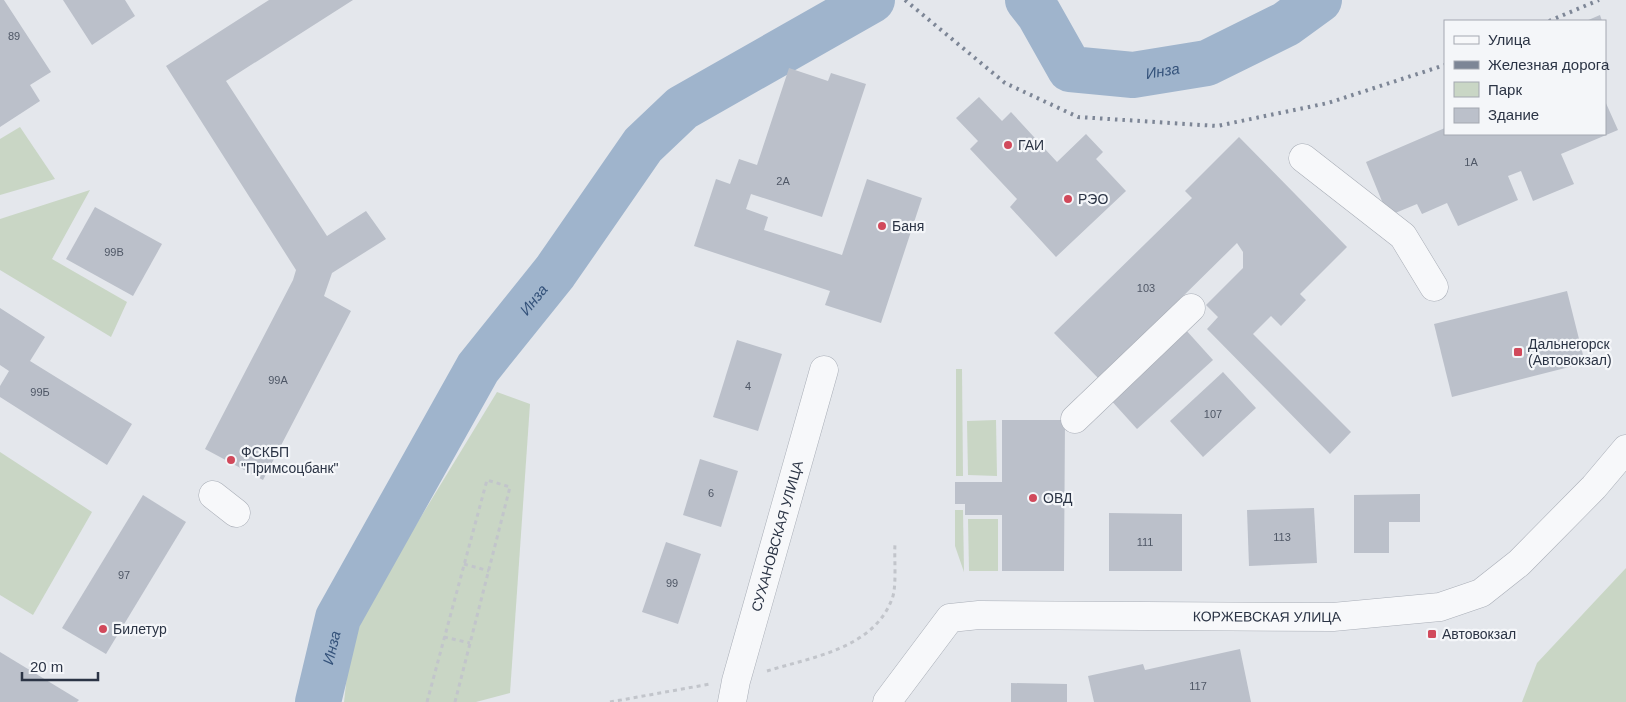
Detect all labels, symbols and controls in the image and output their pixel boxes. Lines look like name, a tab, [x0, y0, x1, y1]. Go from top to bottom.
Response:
legend	[1444, 20, 1606, 135]
house number: 89	[8, 30, 20, 42]
text: Улица	[1488, 31, 1531, 48]
text: Железная дорога	[1488, 56, 1610, 73]
water label: Инза	[1144, 59, 1181, 81]
text: Парк	[1488, 81, 1522, 98]
text: Здание	[1488, 106, 1539, 123]
place label: ГАИ	[1018, 137, 1044, 153]
marker: ГАИ	[1002, 139, 1014, 151]
house number: 1А	[1464, 156, 1478, 168]
house number: 2А	[776, 175, 790, 187]
place label: РЭО	[1078, 191, 1108, 207]
marker: РЭО	[1062, 193, 1074, 205]
place label: Баня	[892, 218, 924, 234]
marker: Баня	[876, 220, 888, 232]
house number: 99В	[104, 246, 124, 258]
water label: Инза	[516, 281, 550, 318]
house number: 103	[1137, 282, 1155, 294]
place label: Дальнегорск (Автовокзал)	[1528, 336, 1612, 368]
marker: Дальнегорск (Автовокзал)	[1512, 346, 1524, 358]
house number: 99А	[268, 374, 288, 386]
house number: 4	[745, 380, 751, 392]
house number: 99Б	[30, 386, 50, 398]
house number: 107	[1204, 408, 1222, 420]
place label: ФСКБП "Примсоцбанк"	[241, 444, 339, 476]
marker: ФСКБП "Примсоцбанк"	[225, 454, 237, 466]
street label: СУХАНОВСКАЯ УЛИЦА	[748, 458, 806, 613]
house number: 6	[708, 487, 714, 499]
place label: ОВД	[1043, 490, 1073, 506]
marker: ОВД	[1027, 492, 1039, 504]
house number: 113	[1273, 531, 1291, 543]
house number: 111	[1137, 536, 1153, 548]
house number: 97	[118, 569, 130, 581]
house number: 99	[666, 577, 678, 589]
street label: КОРЖЕВСКАЯ УЛИЦА	[1193, 608, 1342, 625]
place label: Билетур	[113, 621, 167, 637]
marker: Билетур	[97, 623, 109, 635]
place label: Автовокзал	[1442, 626, 1516, 642]
marker: Автовокзал	[1426, 628, 1438, 640]
water label: Инза	[319, 629, 343, 666]
scale bar	[22, 650, 99, 682]
text: 20 m	[30, 658, 63, 675]
house number: 117	[1189, 680, 1207, 692]

